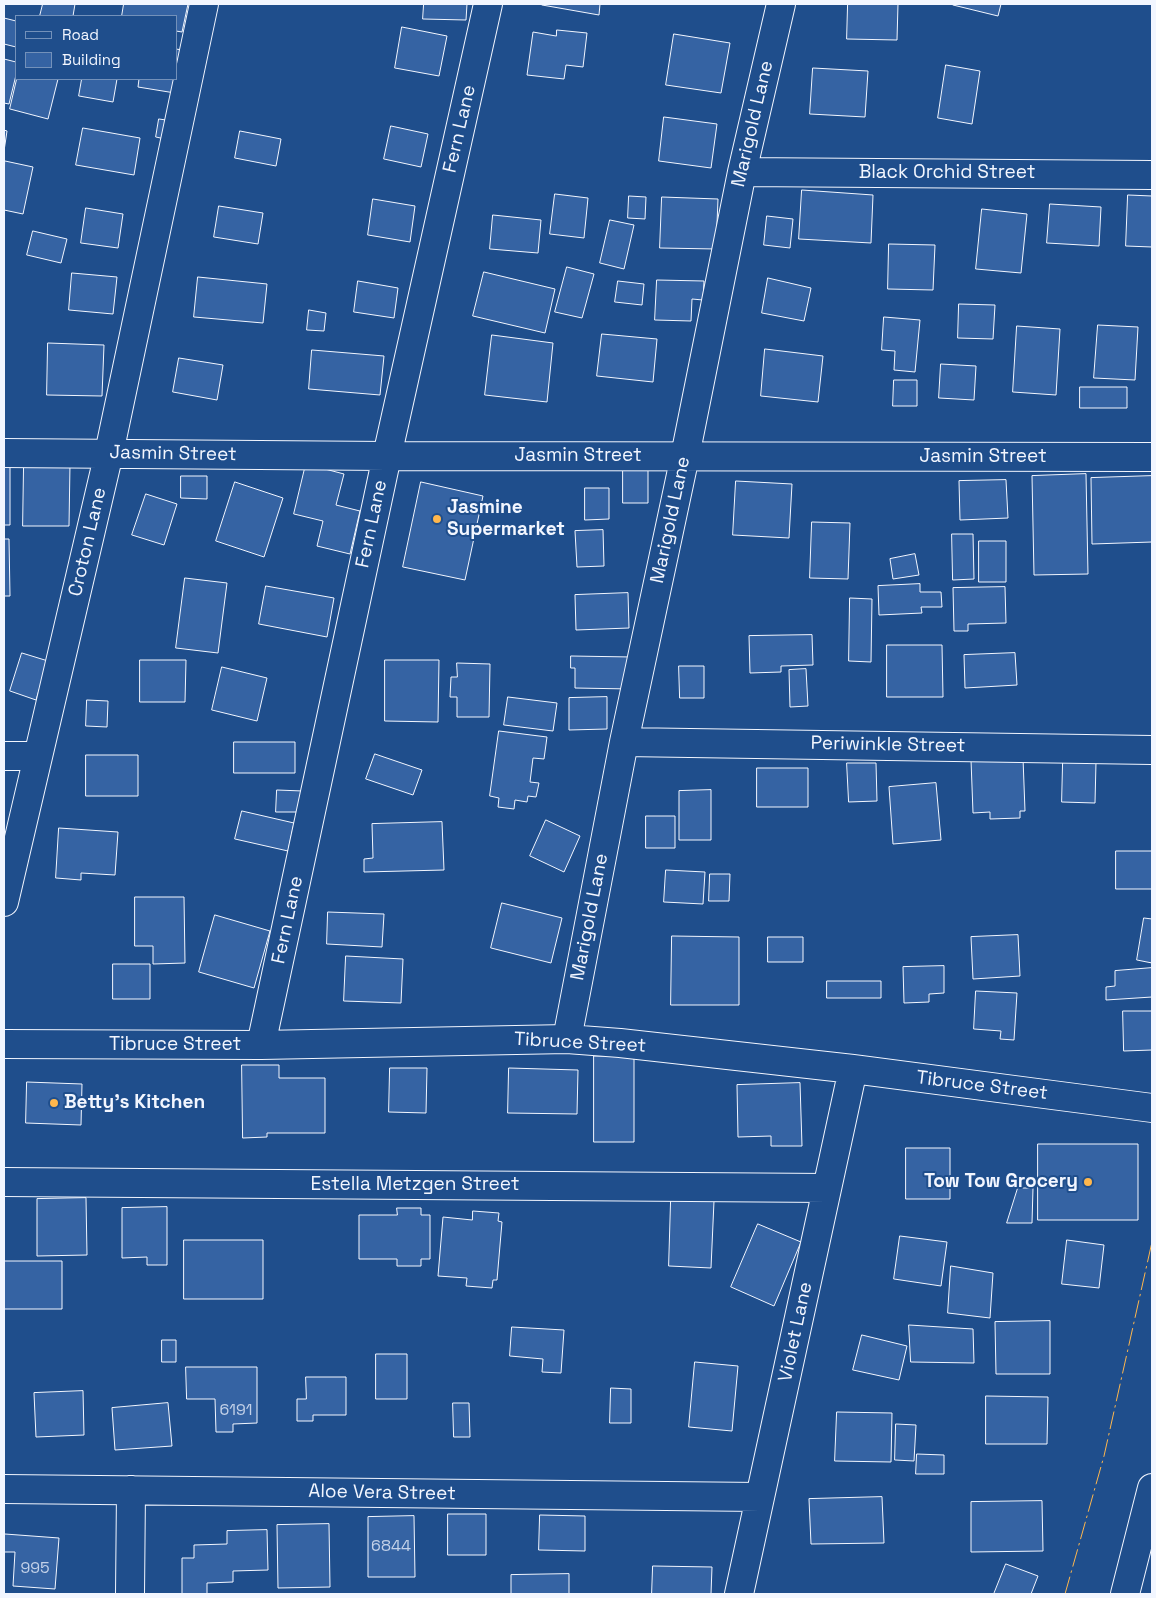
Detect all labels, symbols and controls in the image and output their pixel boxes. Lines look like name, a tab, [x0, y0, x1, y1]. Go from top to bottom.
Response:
legend	[15, 15, 178, 80]
text: Road	[62, 25, 99, 44]
text: Building	[62, 50, 121, 69]
street label: Marigold Lane	[727, 59, 779, 189]
street label: Fern Lane	[439, 83, 481, 175]
street label: Black Orchid Street	[859, 162, 1035, 184]
street label: Jasmin Street	[109, 441, 237, 467]
street label: Jasmin Street	[514, 445, 642, 467]
street label: Jasmin Street	[919, 446, 1047, 468]
street label: Marigold Lane	[646, 454, 696, 586]
street label: Fern Lane	[352, 478, 392, 570]
street label: Croton Lane	[64, 485, 112, 599]
place label: Jasmine Supermarket	[447, 497, 565, 541]
marker: Jasmine Supermarket	[431, 513, 443, 525]
street label: Periwinkle Street	[810, 732, 966, 758]
street label: Marigold Lane	[566, 851, 614, 983]
street label: Fern Lane	[268, 874, 308, 966]
street label: Tibruce Street	[513, 1028, 647, 1058]
street label: Tibruce Street	[109, 1034, 241, 1056]
street label: Tibruce Street	[915, 1067, 1049, 1105]
place label: Betty's Kitchen	[64, 1092, 205, 1114]
marker: Betty's Kitchen	[48, 1097, 60, 1109]
place label: Tow Tow Grocery	[924, 1171, 1078, 1193]
street label: Estella Metzgen Street	[311, 1174, 519, 1196]
marker: Tow Tow Grocery	[1082, 1176, 1094, 1188]
street label: Violet Lane	[774, 1280, 818, 1384]
house number: 6191	[220, 1401, 252, 1421]
street label: Aloe Vera Street	[308, 1480, 456, 1506]
house number: 6844	[371, 1537, 411, 1557]
house number: 995	[20, 1559, 50, 1579]

